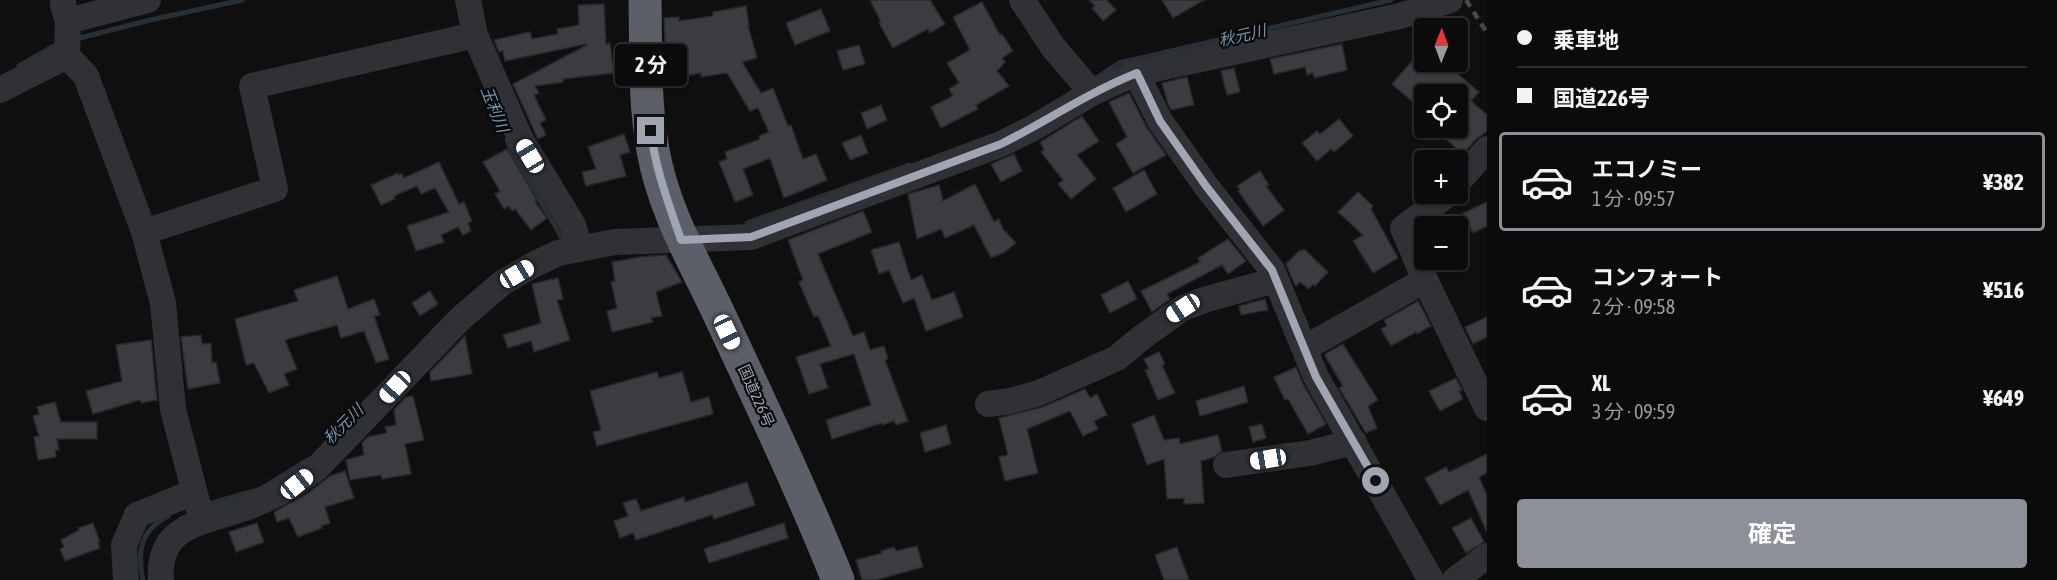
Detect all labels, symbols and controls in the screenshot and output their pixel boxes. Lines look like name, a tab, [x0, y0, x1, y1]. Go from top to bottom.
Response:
north arrow	[1414, 18, 1468, 72]
map controls	[1414, 18, 1468, 270]
water label: 秋元川	[1217, 20, 1269, 49]
text: 乗車地	[1553, 27, 1619, 53]
callout: 2 分	[615, 44, 687, 86]
text: 2 分	[635, 53, 667, 76]
water label: 玉利川	[478, 83, 513, 136]
button: locate	[1414, 84, 1468, 138]
text: 国道226号	[1553, 85, 1650, 111]
route end	[637, 117, 664, 144]
car	[513, 136, 547, 176]
button: +	[1414, 150, 1468, 204]
icon: car	[1520, 155, 1574, 209]
text: エコノミー	[1592, 156, 1702, 182]
text: ¥382	[1983, 169, 2024, 195]
text: 1 分 · 09:57	[1592, 187, 1675, 210]
button: −	[1414, 216, 1468, 270]
car	[497, 257, 537, 291]
icon: car	[1520, 263, 1574, 317]
text: コンフォート	[1592, 264, 1723, 290]
text: ¥516	[1983, 277, 2024, 303]
car	[1163, 291, 1203, 325]
text: 2 分 · 09:58	[1592, 295, 1675, 318]
car	[711, 312, 743, 352]
street label: 国道226号	[735, 362, 778, 429]
car	[376, 368, 414, 406]
text: XL	[1592, 370, 1610, 396]
icon: car	[1520, 371, 1574, 425]
text: ¥649	[1983, 385, 2024, 411]
water label: 秋元川	[320, 399, 368, 447]
text: 3 分 · 09:59	[1592, 400, 1675, 423]
car	[1249, 447, 1287, 471]
car	[277, 466, 317, 502]
route start	[1362, 467, 1389, 494]
button: 確定	[1517, 499, 2027, 568]

